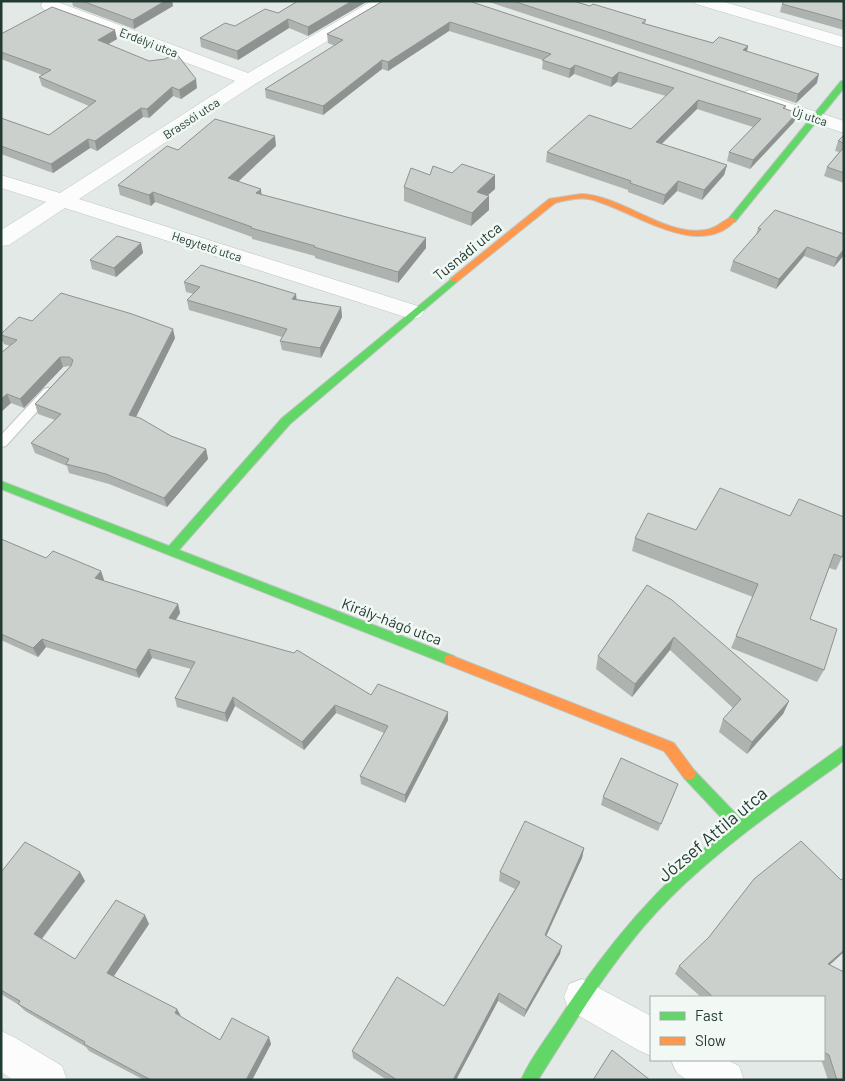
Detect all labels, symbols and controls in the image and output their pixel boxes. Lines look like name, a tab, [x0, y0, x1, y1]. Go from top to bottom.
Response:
street label: Erdélyi utca	[118, 24, 180, 60]
street label: Brassói utca	[160, 95, 222, 141]
street label: Új utca	[791, 104, 829, 128]
street label: Tusnádi utca	[429, 218, 505, 284]
street label: Hegytető utca	[170, 228, 244, 264]
street label: Király-hágó utca	[339, 594, 445, 648]
street label: József Attila utca	[653, 782, 771, 886]
legend	[650, 996, 825, 1061]
text: Fast	[695, 1006, 723, 1024]
text: Slow	[695, 1031, 726, 1049]

